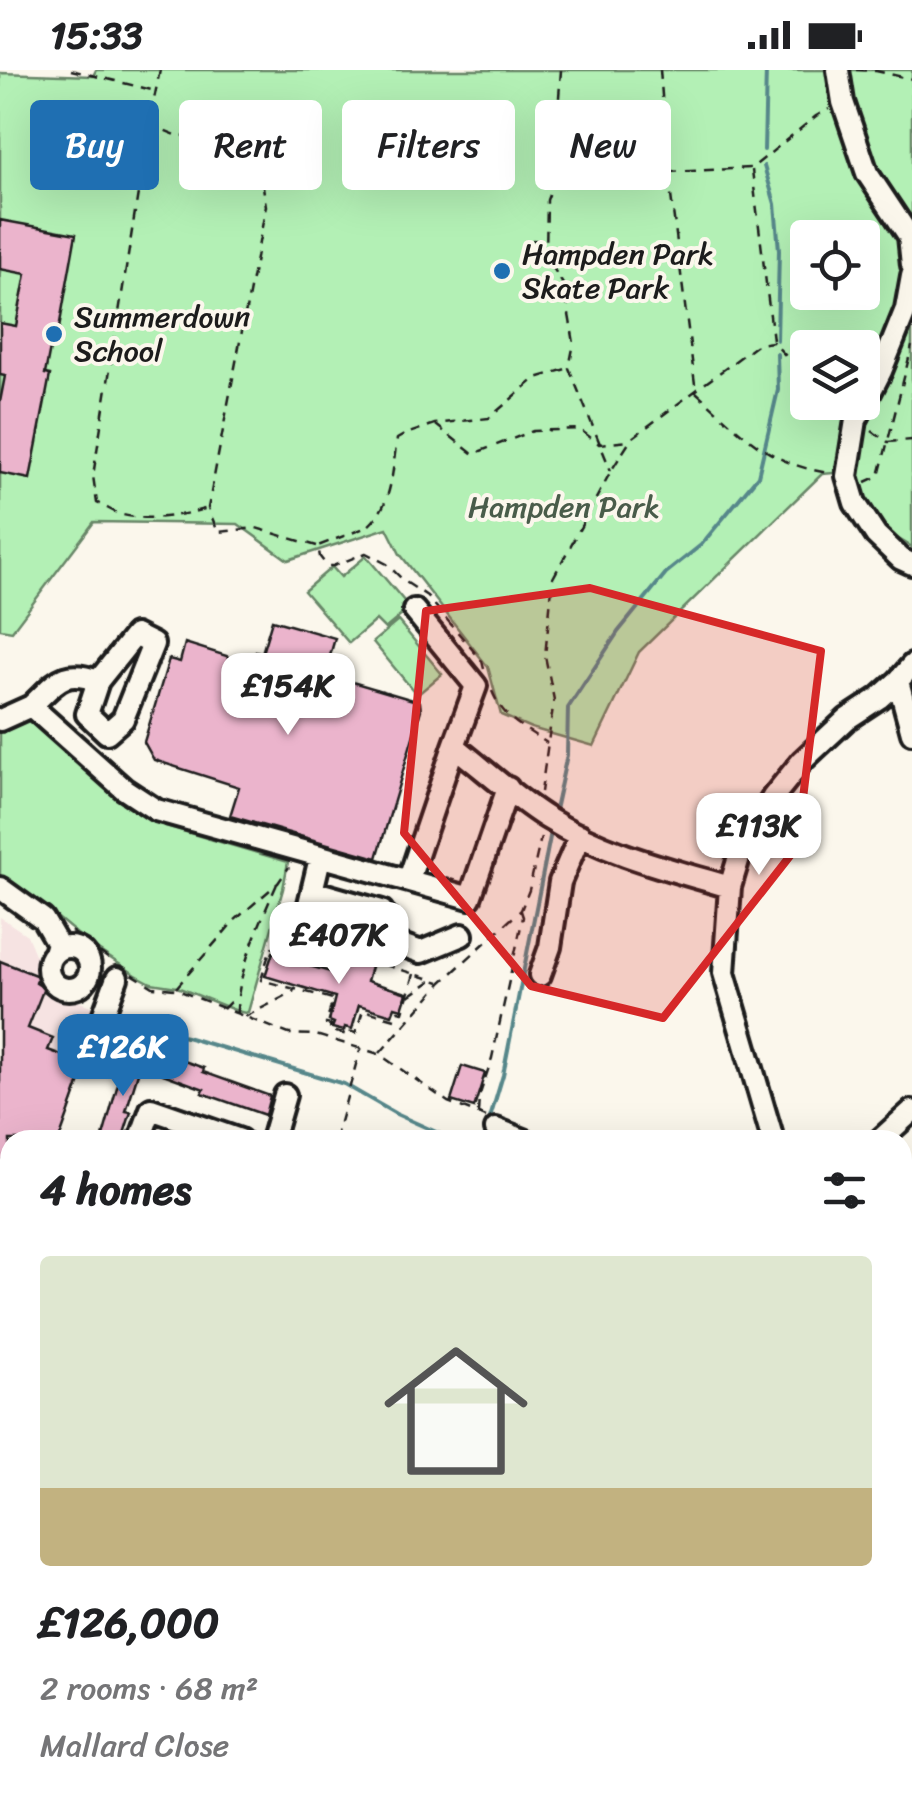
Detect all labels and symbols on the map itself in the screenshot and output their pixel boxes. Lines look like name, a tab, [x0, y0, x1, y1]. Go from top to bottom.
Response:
place label: Hampden Park Skate Park	[522, 227, 714, 315]
marker: Hampden Park Skate Park	[491, 260, 513, 282]
place label: Summerdown School	[74, 290, 250, 378]
marker: Summerdown School	[43, 323, 65, 345]
park label: Hampden Park	[468, 480, 660, 534]
pin: £154K	[218, 653, 358, 738]
pin: £113K	[689, 793, 829, 878]
pin: £407K	[269, 902, 409, 987]
pin: £126K	[53, 1014, 193, 1099]

